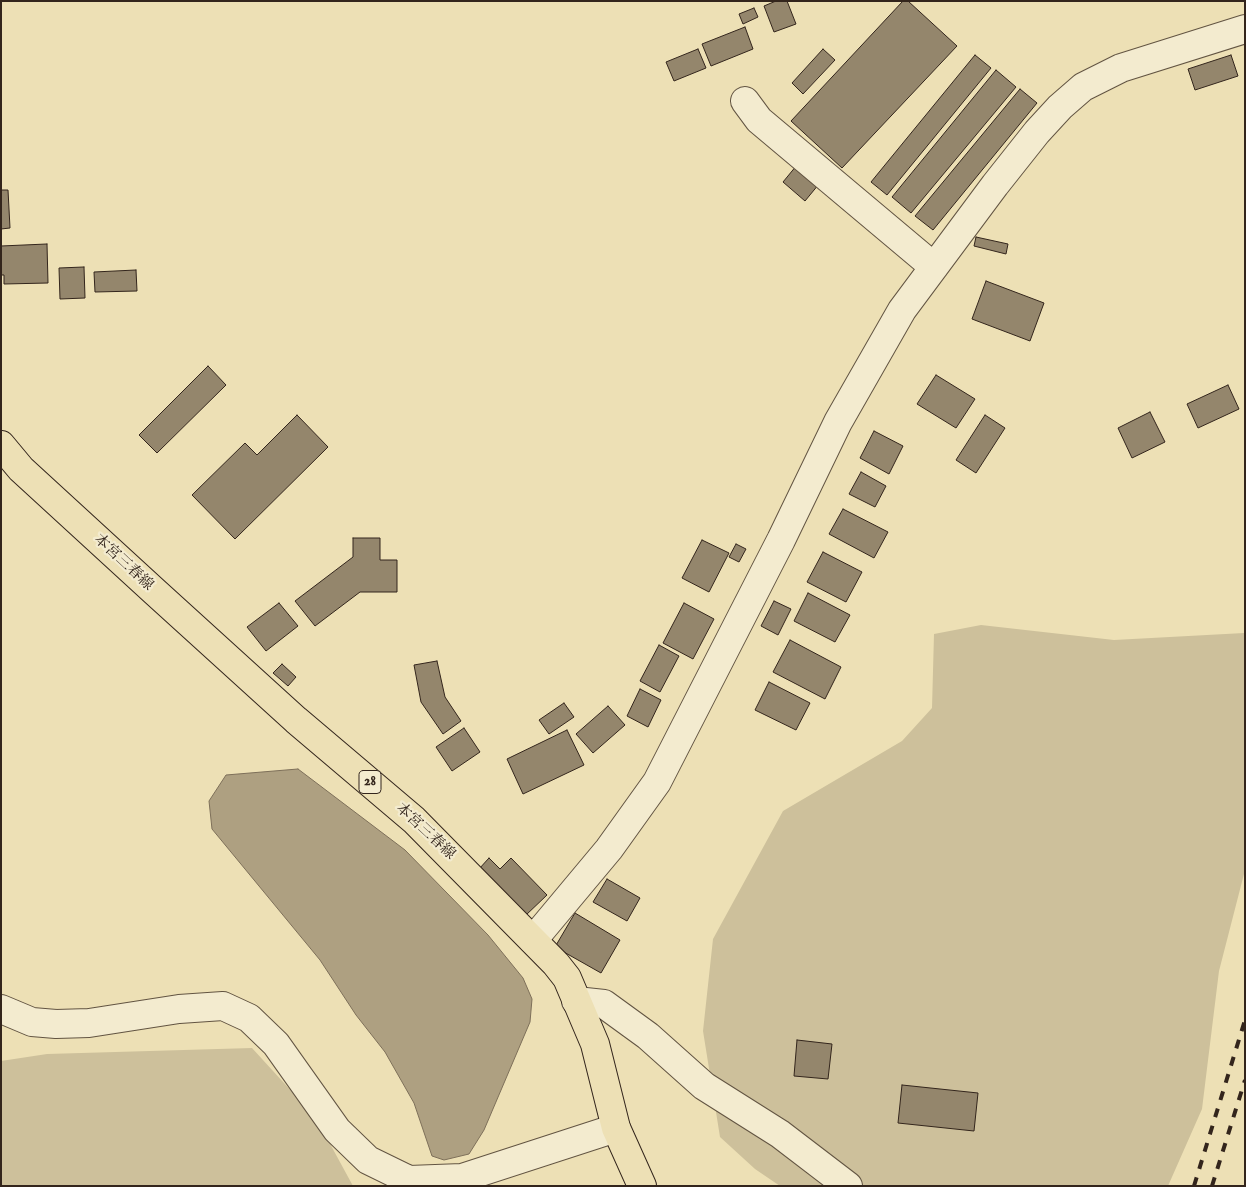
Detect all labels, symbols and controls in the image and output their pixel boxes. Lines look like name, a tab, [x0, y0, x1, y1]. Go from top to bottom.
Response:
street label: 本宮三春線	[89, 531, 157, 595]
road number: 28	[359, 770, 381, 794]
street label: 本宮三春線	[391, 800, 459, 864]

